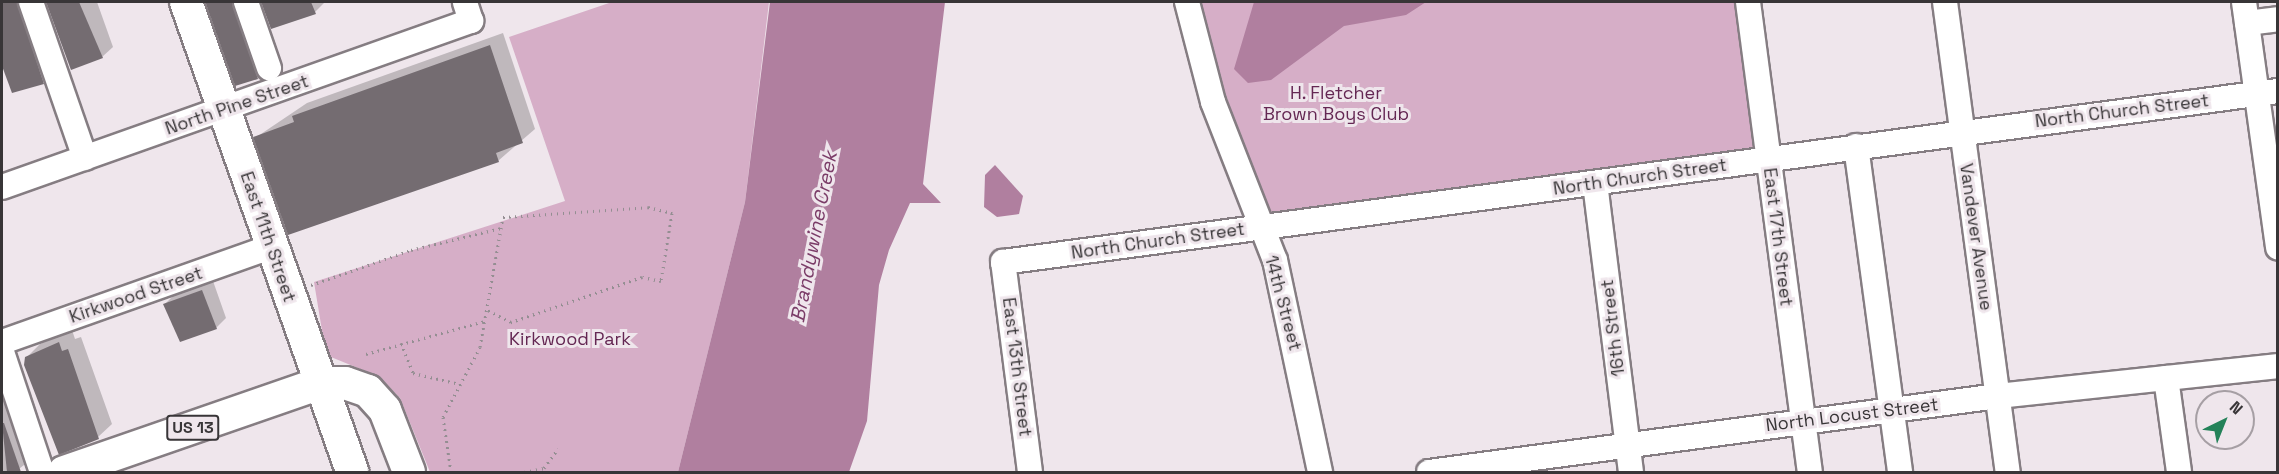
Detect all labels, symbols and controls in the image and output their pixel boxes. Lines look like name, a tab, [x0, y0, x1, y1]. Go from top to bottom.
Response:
street label: North Pine Street	[162, 70, 312, 140]
park label: H. Fletcher Brown Boys Club	[1263, 83, 1409, 125]
street label: North Church Street	[2034, 90, 2210, 132]
water label: Brandywine Creek	[786, 149, 842, 325]
street label: North Church Street	[1552, 154, 1728, 200]
street label: Vandever Avenue	[1955, 162, 1997, 312]
street label: East 17th Street	[1759, 167, 1797, 307]
street label: East 11th Street	[236, 169, 300, 305]
street label: North Church Street	[1070, 218, 1246, 264]
street label: 14th Street	[1260, 253, 1306, 353]
street label: Kirkwood Street	[66, 262, 206, 328]
street label: 16th Street	[1596, 278, 1630, 378]
street label: East 13th Street	[998, 296, 1036, 438]
park label: Kirkwood Park	[509, 328, 631, 350]
north arrow	[2195, 390, 2255, 450]
street label: North Locust Street	[1764, 394, 1940, 436]
text: N	[2225, 397, 2247, 419]
road number: US 13	[166, 415, 220, 441]

